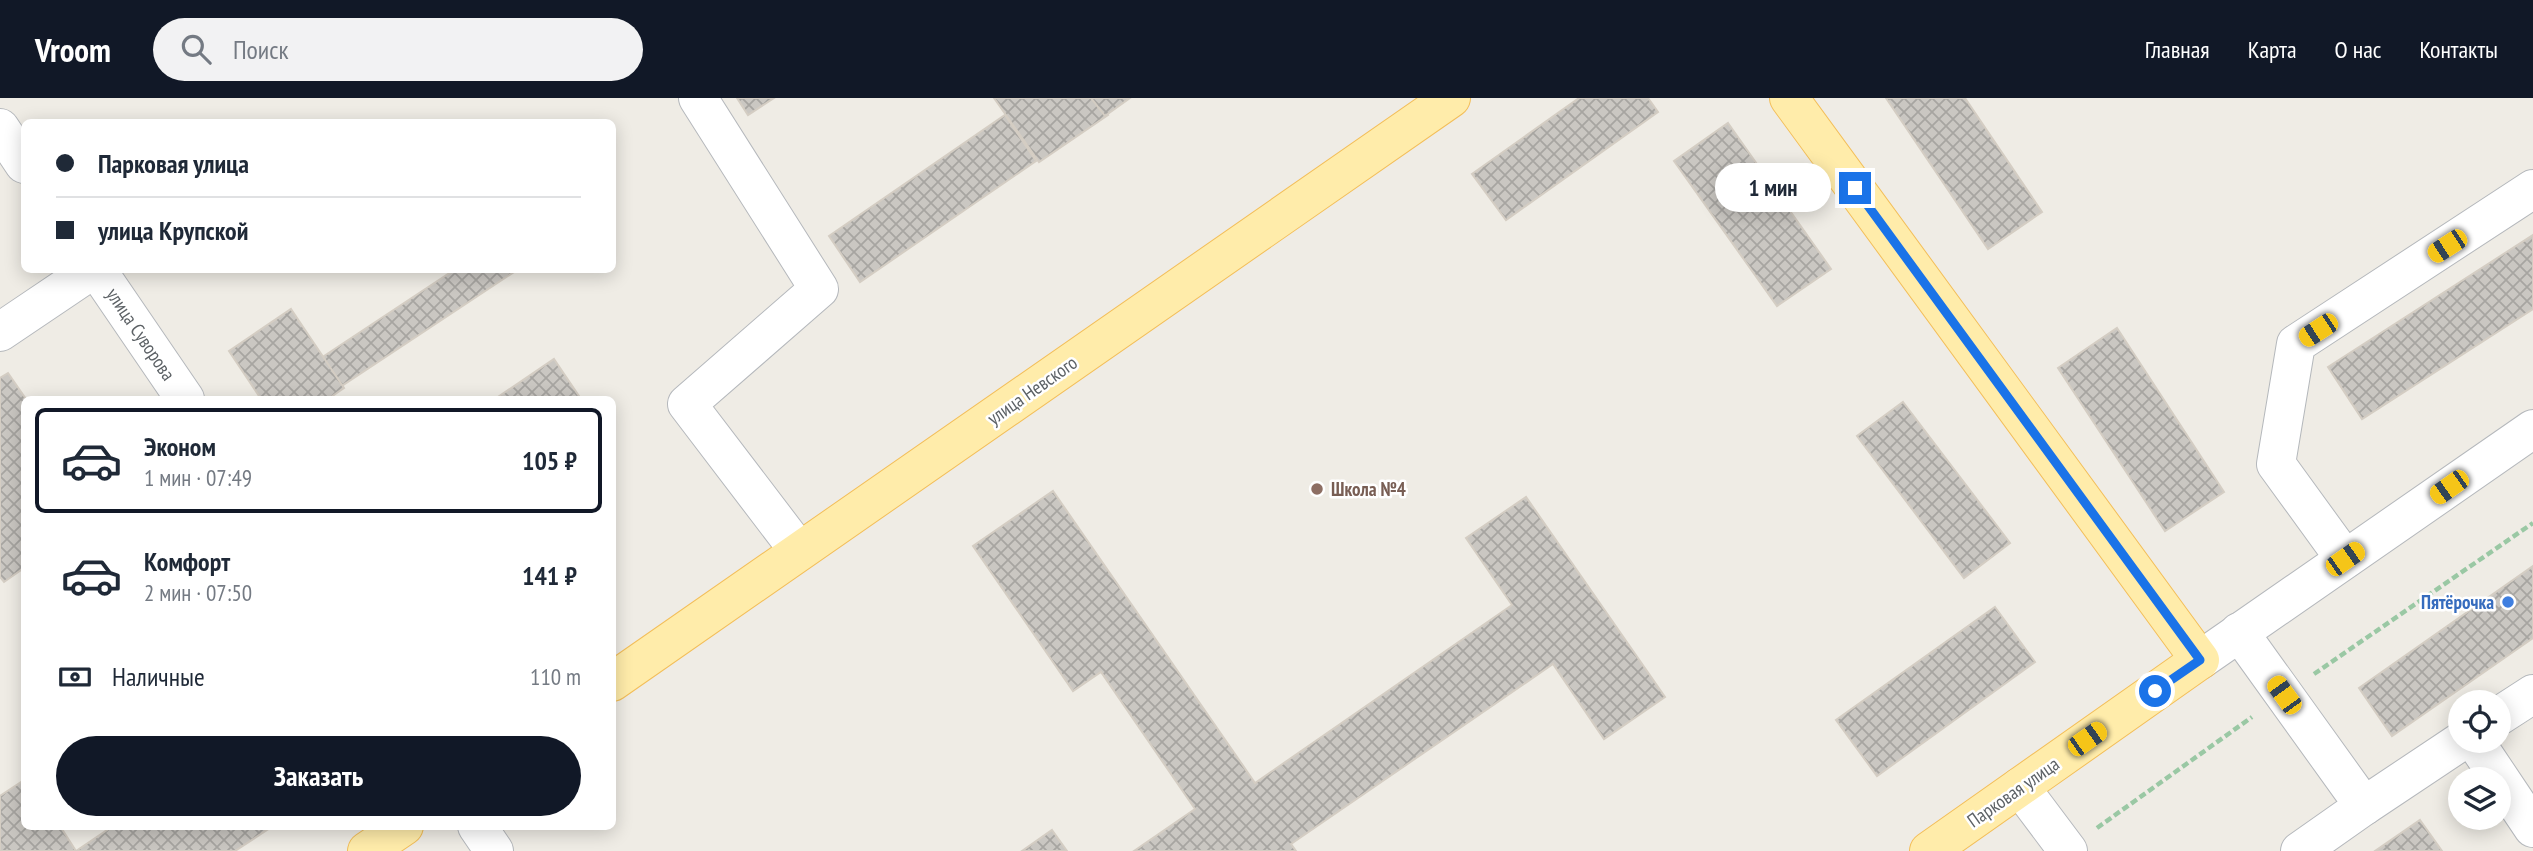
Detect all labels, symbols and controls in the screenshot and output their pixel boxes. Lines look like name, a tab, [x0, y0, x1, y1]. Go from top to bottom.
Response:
search box	[153, 18, 643, 81]
text: Vroom	[35, 28, 111, 71]
icon: search	[177, 30, 215, 68]
text: Поиск	[233, 33, 289, 66]
text: Главная	[2145, 34, 2210, 65]
text: Карта	[2248, 34, 2297, 65]
text: О нас	[2335, 34, 2381, 65]
text: Контакты	[2419, 34, 2498, 65]
text: Парковая улица	[98, 147, 249, 180]
callout: 1 мин	[1715, 164, 1830, 212]
route end	[1839, 172, 1871, 204]
text: 1 мин	[1748, 173, 1798, 202]
text: улица Крупской	[98, 214, 248, 247]
car	[2424, 226, 2471, 266]
street label: улица Суворова	[101, 283, 181, 385]
car	[2295, 310, 2342, 350]
street label: улица Невского	[982, 350, 1082, 430]
icon: car	[60, 429, 123, 492]
text: Эконом	[144, 430, 216, 463]
text: 105 ₽	[522, 444, 577, 477]
text: 1 мин · 07:49	[144, 463, 252, 492]
car	[2426, 466, 2473, 508]
place label: Школа №4	[1331, 477, 1406, 501]
marker: Школа №4	[1309, 481, 1325, 497]
car	[2322, 538, 2369, 580]
icon: car	[60, 544, 123, 607]
text: Комфорт	[144, 545, 230, 578]
text: 141 ₽	[522, 559, 577, 592]
text: 2 мин · 07:50	[144, 578, 252, 607]
place label: Пятёрочка	[2421, 590, 2494, 614]
marker: Пятёрочка	[2500, 594, 2516, 610]
icon: cash	[56, 658, 94, 696]
text: Наличные	[112, 660, 205, 693]
text: 110 m	[530, 662, 581, 691]
car	[2264, 672, 2305, 718]
route start	[2139, 675, 2171, 707]
map controls	[2448, 690, 2511, 830]
button: locate	[2448, 690, 2511, 753]
car	[2064, 718, 2111, 760]
button: Заказать	[56, 736, 581, 816]
street label: Парковая улица	[1962, 752, 2064, 832]
button: layers	[2448, 767, 2511, 830]

